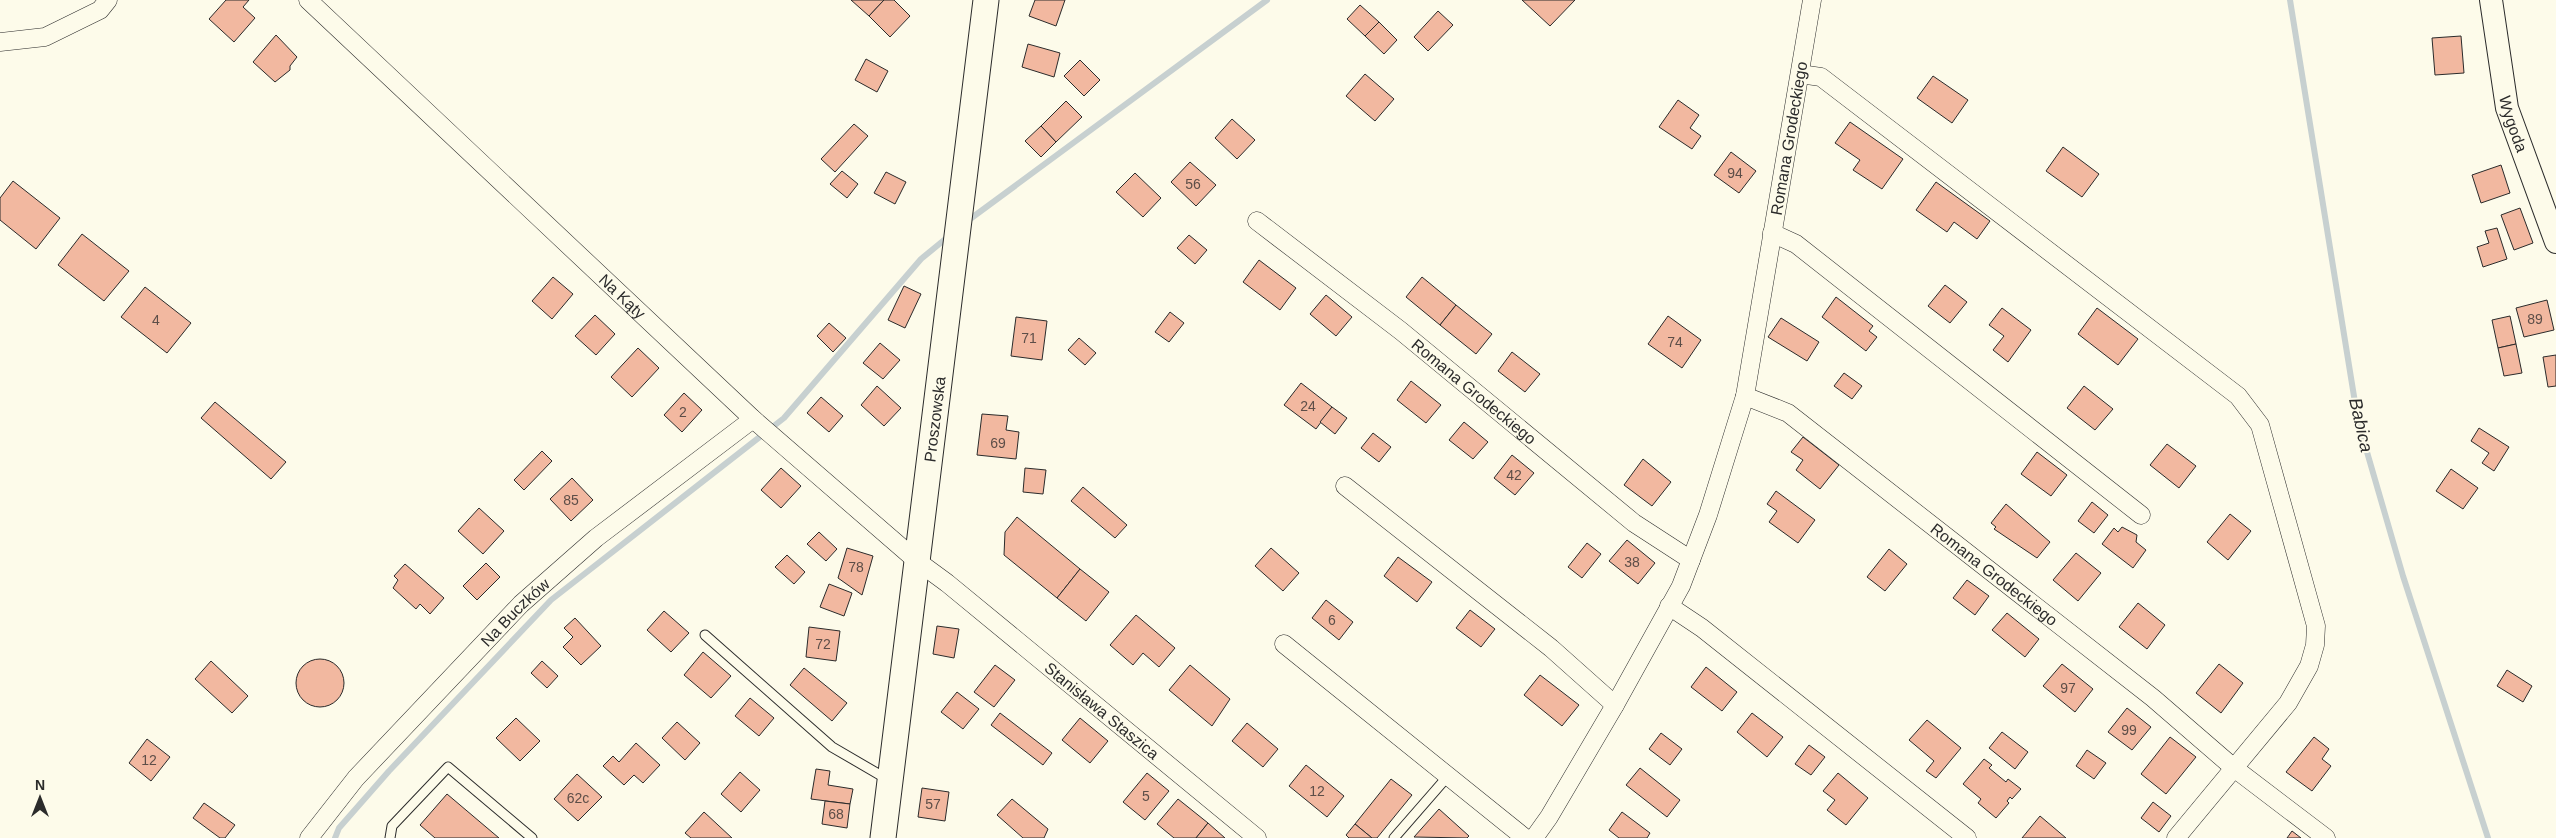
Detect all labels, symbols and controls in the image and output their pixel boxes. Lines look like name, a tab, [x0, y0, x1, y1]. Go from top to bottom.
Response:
street label: Romana Grodeckiego	[1768, 60, 1811, 216]
street label: Wygoda	[2496, 94, 2530, 154]
house number: 94	[1727, 165, 1743, 181]
house number: 56	[1185, 176, 1201, 192]
street label: Na Kąty	[596, 271, 649, 322]
house number: 89	[2527, 311, 2543, 327]
house number: 4	[152, 312, 160, 328]
house number: 71	[1021, 330, 1037, 346]
house number: 74	[1667, 334, 1683, 350]
street label: Romana Grodeckiego	[1408, 336, 1539, 448]
street label: Proszowska	[921, 375, 949, 463]
water label: Babica	[2345, 396, 2377, 454]
house number: 24	[1300, 398, 1316, 414]
house number: 2	[679, 404, 687, 420]
house number: 69	[990, 435, 1006, 451]
house number: 42	[1506, 467, 1522, 483]
house number: 85	[563, 492, 579, 508]
street label: Romana Grodeckiego	[1927, 520, 2061, 629]
house number: 38	[1624, 554, 1640, 570]
house number: 78	[848, 559, 864, 575]
street label: Na Buczków	[478, 575, 553, 650]
house number: 6	[1328, 612, 1336, 628]
house number: 72	[815, 636, 831, 652]
street label: Stanisława Staszica	[1041, 659, 1162, 763]
house number: 97	[2060, 680, 2076, 696]
house number: 99	[2121, 722, 2137, 738]
house number: 12	[141, 752, 157, 768]
north arrow	[15, 773, 65, 823]
text: N	[35, 777, 45, 793]
house number: 12	[1309, 783, 1325, 799]
house number: 5	[1142, 788, 1150, 804]
house number: 62c	[567, 790, 589, 806]
house number: 57	[925, 796, 941, 812]
house number: 68	[828, 806, 844, 822]

